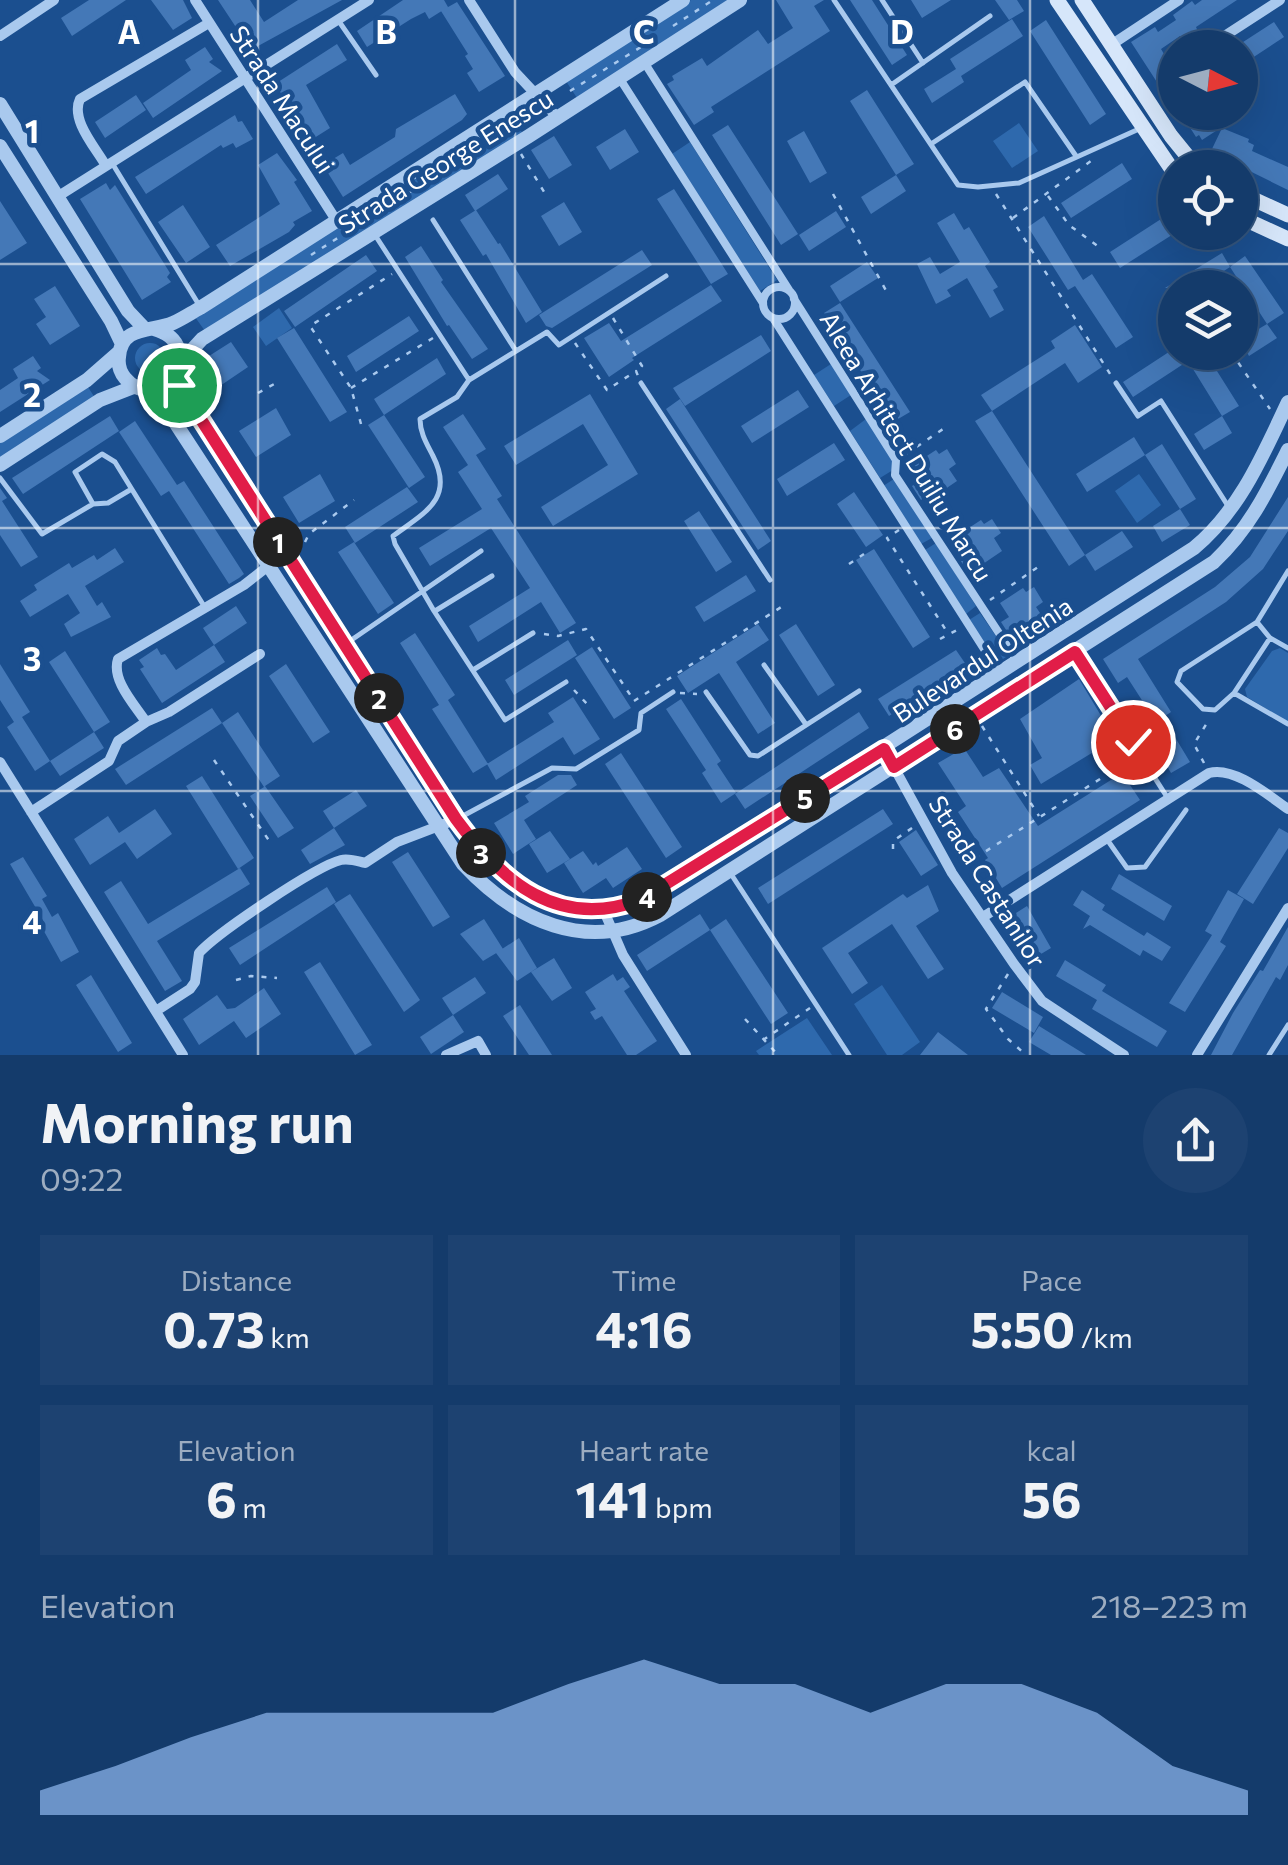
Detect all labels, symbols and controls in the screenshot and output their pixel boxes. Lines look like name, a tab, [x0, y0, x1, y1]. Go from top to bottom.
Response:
text: A	[118, 11, 141, 51]
text: B	[375, 11, 397, 51]
text: C	[633, 11, 655, 51]
text: D	[890, 11, 914, 51]
street label: Strada Macului	[224, 20, 342, 178]
north arrow	[1158, 30, 1258, 130]
map controls	[1158, 30, 1258, 370]
street label: Strada George Enescu	[332, 83, 558, 239]
text: 1	[25, 110, 39, 150]
button: locate	[1158, 150, 1258, 250]
button: layers	[1158, 270, 1258, 370]
street label: Aleea Arhitect Duiliu Marcu	[814, 306, 1000, 586]
pin	[137, 343, 222, 428]
icon: arrive	[152, 358, 207, 413]
text: 2	[23, 374, 41, 414]
pin: 1	[253, 517, 303, 567]
text: 1	[272, 525, 284, 559]
street label: Bulevardul Oltenia	[887, 590, 1077, 728]
text: 3	[23, 638, 41, 678]
pin: 2	[354, 673, 404, 723]
text: 2	[371, 681, 387, 715]
pin	[1091, 700, 1176, 785]
pin: 6	[930, 704, 980, 754]
text: 6	[946, 712, 964, 746]
icon: check	[1106, 715, 1161, 770]
pin: 5	[780, 773, 830, 823]
text: 5	[797, 781, 813, 815]
street label: Strada Castanilor	[923, 790, 1053, 972]
pin: 3	[456, 828, 506, 878]
text: 3	[473, 836, 489, 870]
pin: 4	[622, 872, 672, 922]
text: 4	[638, 880, 656, 914]
text: 4	[22, 901, 42, 941]
text: Morning run	[40, 1087, 354, 1154]
button: share	[1143, 1088, 1248, 1193]
text: 09:22	[40, 1158, 123, 1198]
text: Distance	[181, 1263, 292, 1297]
text: Time	[612, 1263, 676, 1297]
text: Pace	[1021, 1263, 1082, 1297]
text: 0.73	[163, 1297, 265, 1358]
text: 4:16	[595, 1297, 693, 1358]
text: 5:50	[971, 1297, 1075, 1358]
text: km	[265, 1320, 310, 1354]
text: /km	[1075, 1320, 1133, 1354]
text: Elevation	[177, 1433, 295, 1467]
text: Heart rate	[579, 1433, 709, 1467]
text: kcal	[1027, 1433, 1077, 1467]
text: 6	[206, 1467, 237, 1528]
text: 141	[575, 1467, 650, 1528]
text: 56	[1022, 1467, 1082, 1528]
text: m	[237, 1490, 267, 1524]
text: bpm	[650, 1490, 713, 1524]
text: Elevation	[40, 1585, 175, 1625]
text: 218–223 m	[1091, 1585, 1248, 1625]

